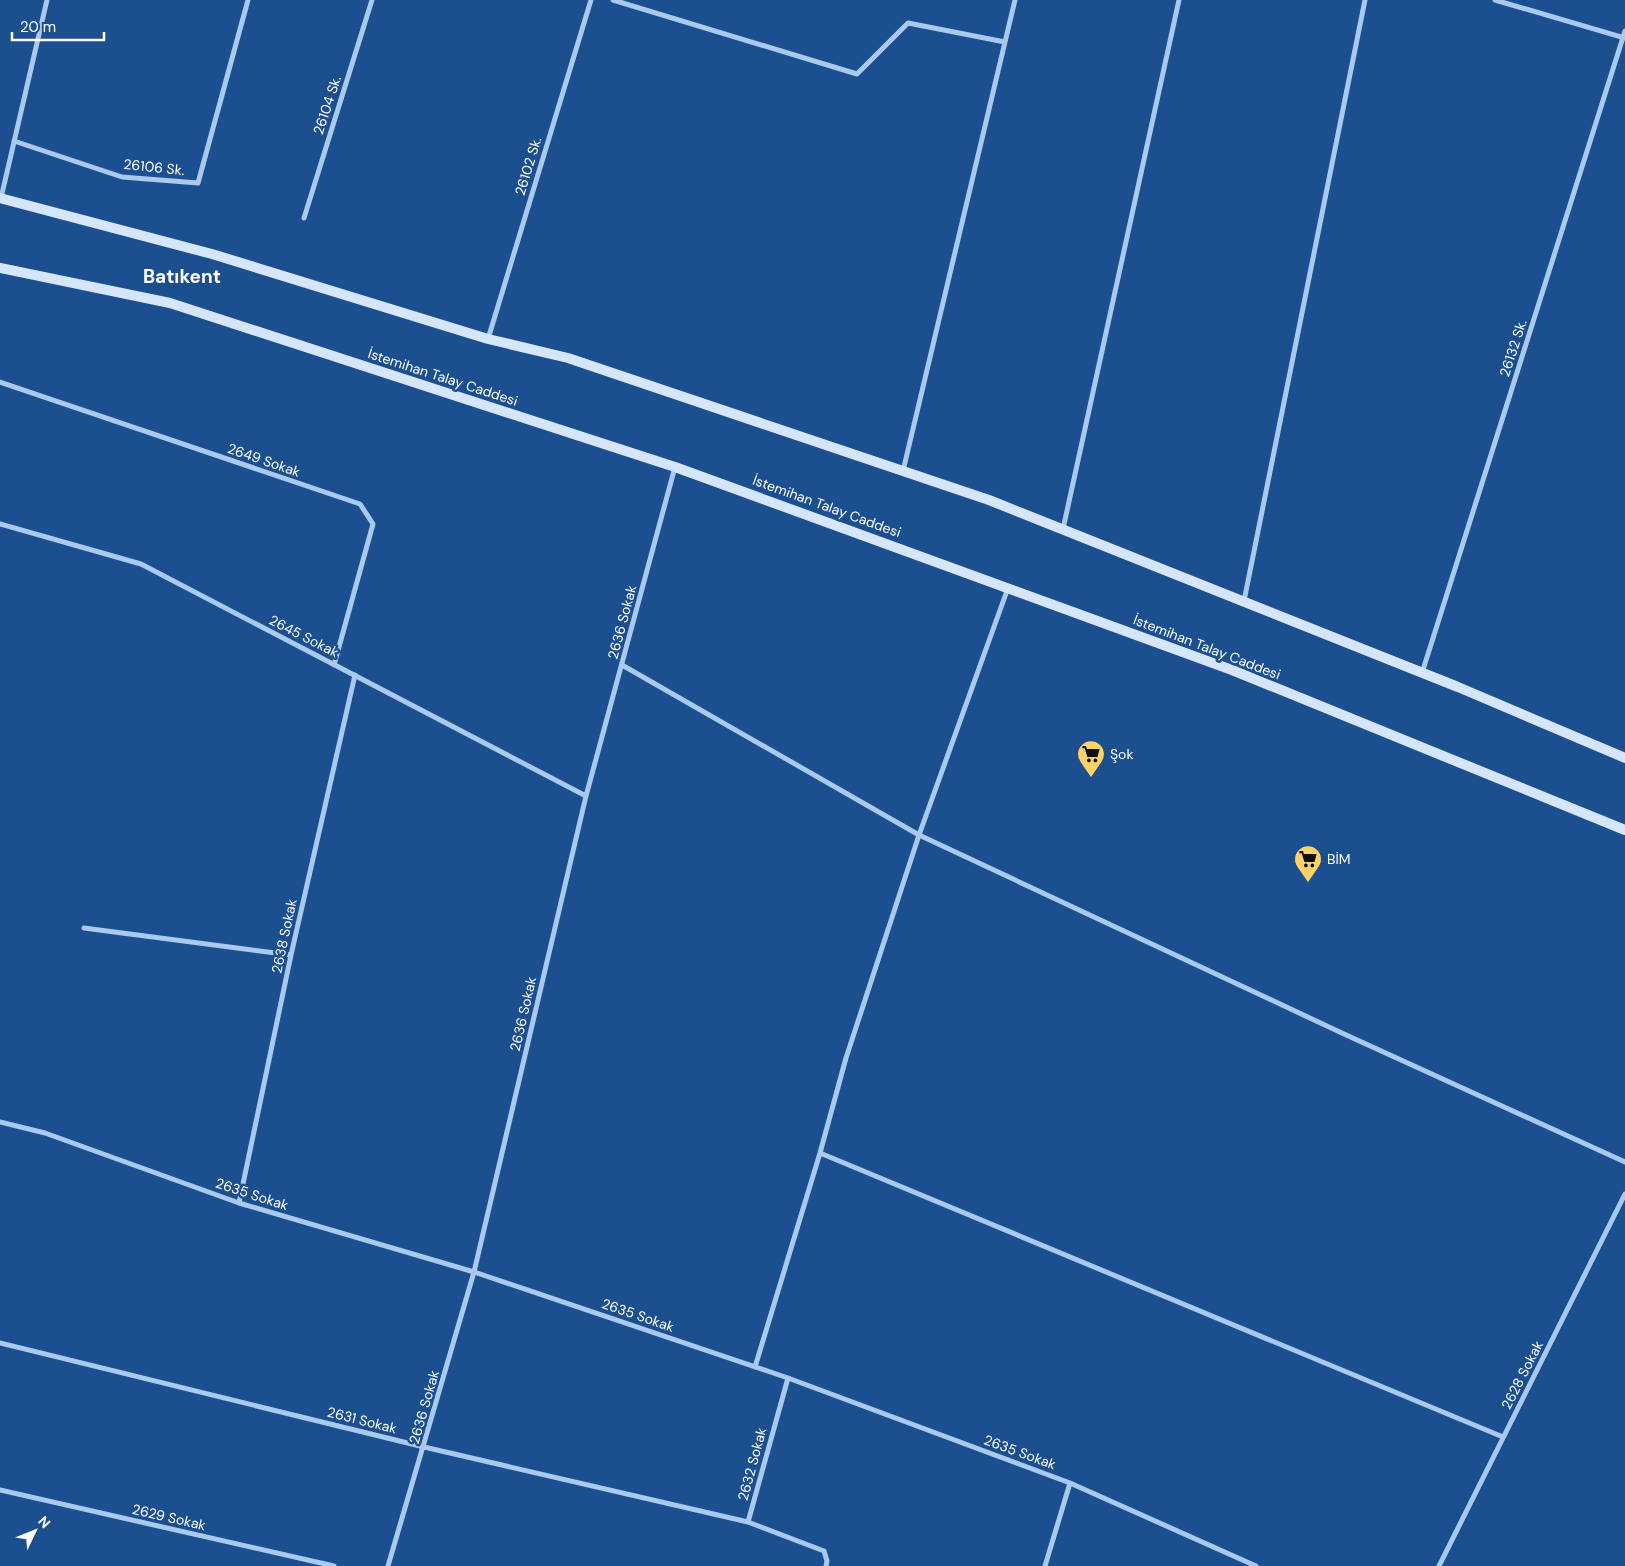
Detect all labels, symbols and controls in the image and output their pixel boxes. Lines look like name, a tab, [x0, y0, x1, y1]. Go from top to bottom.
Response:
scale bar	[12, 10, 105, 42]
text: 20 m	[20, 17, 56, 37]
street label: 26104 Sk.	[309, 73, 345, 137]
street label: 26102 Sk.	[511, 134, 546, 198]
street label: 26106 Sk.	[123, 155, 186, 179]
district label: Batıkent	[143, 264, 221, 289]
street label: 26132 Sk.	[1495, 317, 1531, 379]
street label: İstemihan Talay Caddesi	[366, 344, 520, 410]
street label: 2649 Sokak	[225, 439, 303, 481]
street label: İstemihan Talay Caddesi	[750, 471, 904, 541]
street label: 2636 Sokak	[604, 583, 640, 661]
street label: 2645 Sokak	[266, 611, 342, 661]
street label: İstemihan Talay Caddesi	[1131, 611, 1283, 683]
supermarket icon: Şok	[1076, 739, 1106, 778]
place label: Şok	[1110, 745, 1133, 763]
supermarket icon: BİM	[1293, 844, 1323, 883]
place label: BİM	[1327, 850, 1351, 868]
street label: 2638 Sokak	[267, 897, 301, 975]
street label: 2636 Sokak	[506, 975, 540, 1053]
street label: 2635 Sokak	[213, 1174, 291, 1214]
street label: 2635 Sokak	[599, 1294, 677, 1336]
street label: 2628 Sokak	[1497, 1338, 1547, 1412]
street label: 2636 Sokak	[405, 1368, 443, 1446]
street label: 2631 Sokak	[325, 1403, 399, 1437]
street label: 2632 Sokak	[734, 1425, 770, 1503]
street label: 2635 Sokak	[981, 1431, 1059, 1473]
street label: 2629 Sokak	[130, 1500, 208, 1534]
north arrow	[10, 1506, 60, 1556]
text: N	[34, 1512, 55, 1532]

